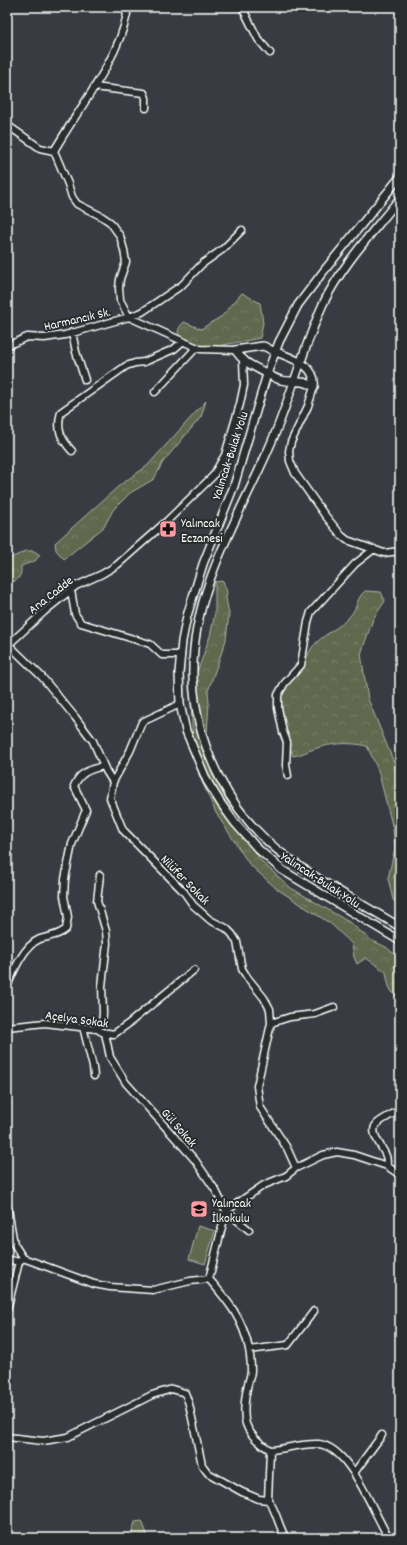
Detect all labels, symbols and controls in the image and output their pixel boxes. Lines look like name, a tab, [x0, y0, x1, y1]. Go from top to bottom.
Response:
street label: Harmancık Sk.	[42, 304, 113, 337]
street label: Yalıncak-Bulak Yolu	[208, 409, 255, 502]
place label: Yalıncak Eczanesi	[181, 515, 223, 549]
pharmacy icon: Yalıncak Eczanesi	[158, 519, 178, 539]
street label: Ana Cadde	[25, 572, 78, 620]
street label: Yalıncak-Bulak Yolu	[276, 848, 363, 914]
street label: Nilüfer Sokak	[155, 851, 213, 910]
street label: Açelya Sokak	[44, 1007, 110, 1034]
street label: Gül Sokak	[156, 1105, 201, 1152]
place label: Yalıncak İlkokulu	[212, 1195, 251, 1229]
school or university icon: Yalıncak İlkokulu	[189, 1199, 209, 1219]

